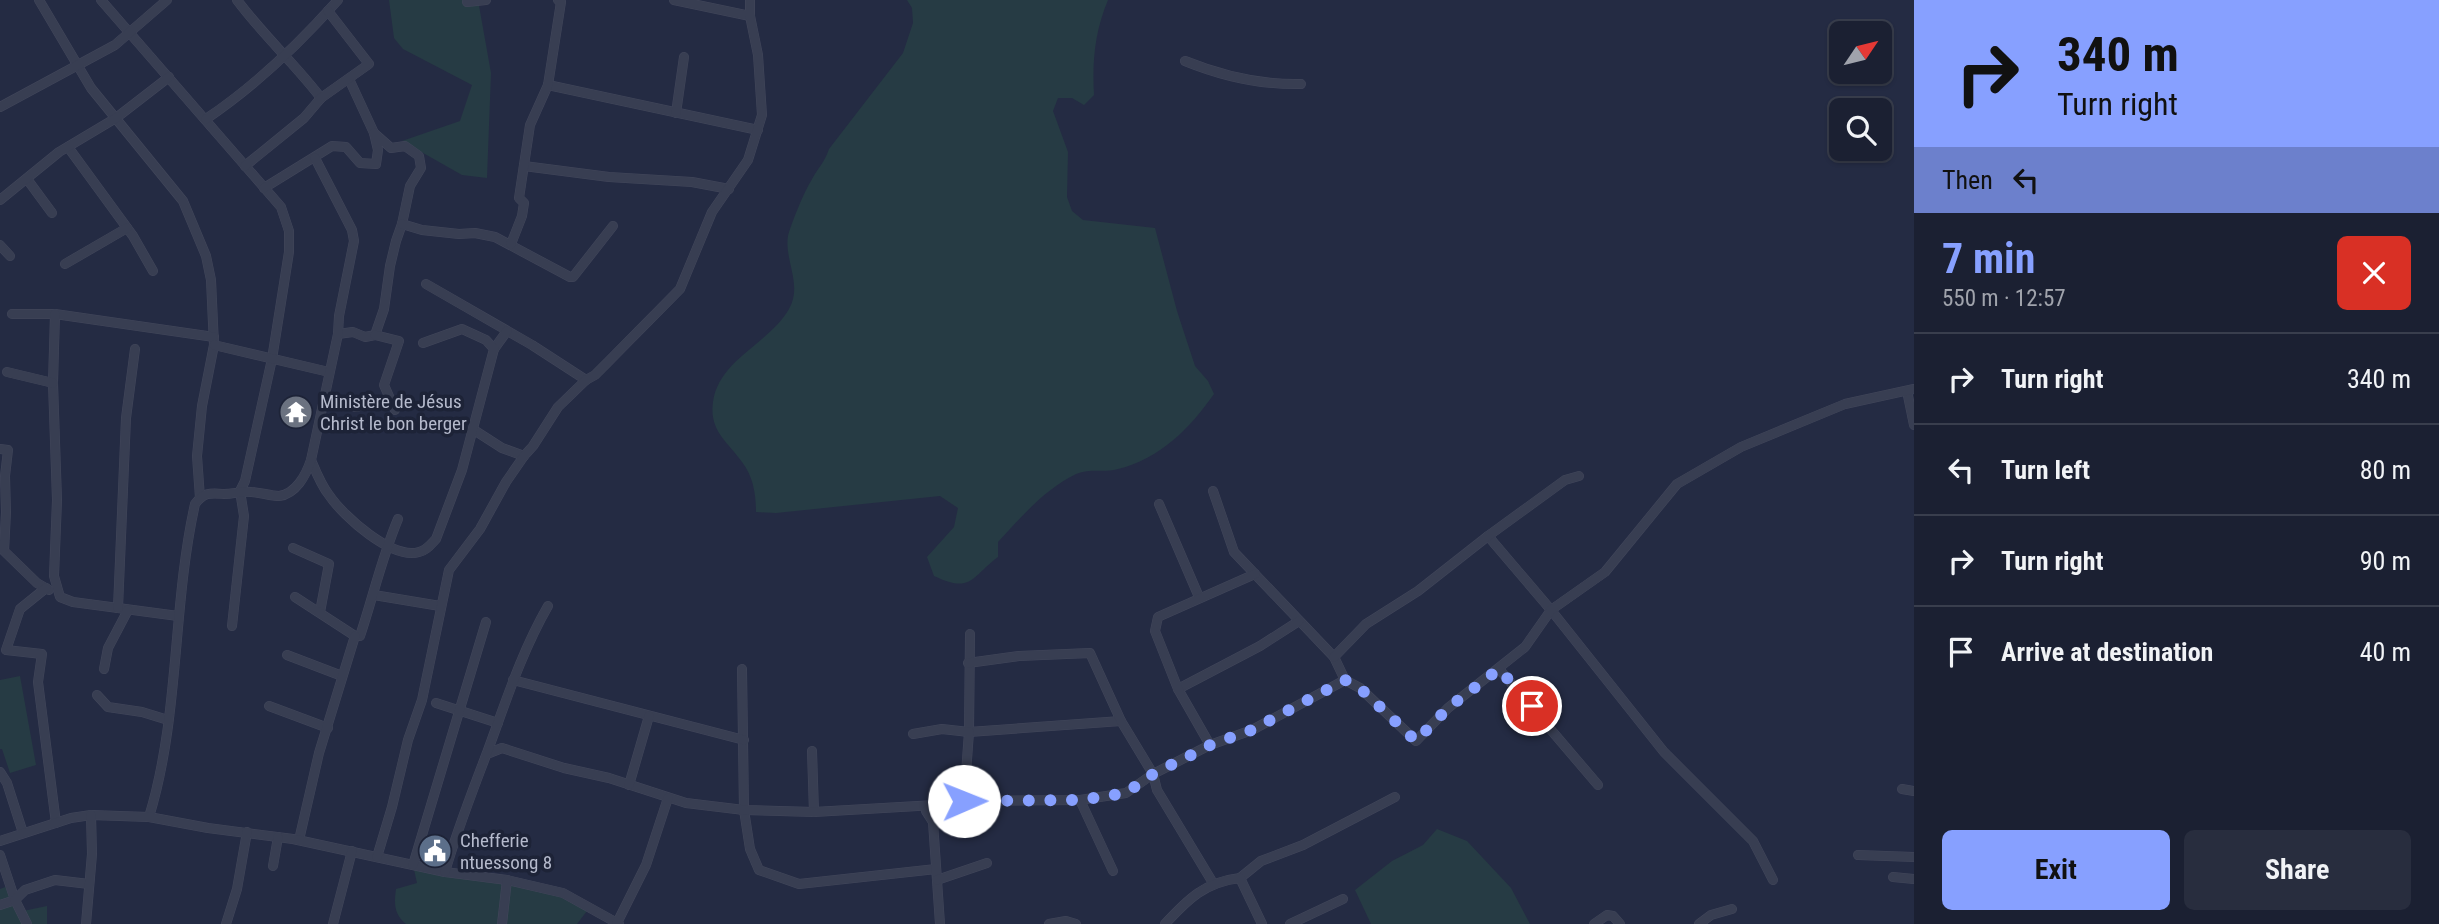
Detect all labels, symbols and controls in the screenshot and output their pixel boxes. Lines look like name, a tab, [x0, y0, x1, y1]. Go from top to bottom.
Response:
north arrow	[1829, 21, 1892, 84]
map controls	[1829, 21, 1892, 161]
text: 340 m	[2057, 26, 2179, 83]
icon: right	[1942, 28, 2033, 119]
text: Turn right	[2057, 85, 2178, 123]
button: search	[1829, 98, 1892, 161]
icon: left	[2007, 161, 2045, 199]
text: Then	[1942, 165, 1993, 195]
text: 7 min	[1942, 234, 2035, 283]
button: close	[2337, 236, 2411, 310]
text: 550 m · 12:57	[1942, 285, 2066, 312]
icon: right	[1942, 360, 1980, 398]
text: Turn right	[2001, 364, 2103, 394]
text: 340 m	[2347, 364, 2411, 394]
place label: Ministère de Jésus Christ le bon berger	[320, 390, 467, 435]
temple icon: Ministère de Jésus Christ le bon berger	[277, 393, 315, 431]
icon: left	[1942, 451, 1980, 489]
text: Turn left	[2001, 455, 2090, 485]
text: 80 m	[2360, 455, 2411, 485]
icon: right	[1942, 542, 1980, 580]
text: Turn right	[2001, 546, 2103, 576]
text: 90 m	[2360, 546, 2411, 576]
icon: arrive	[1942, 633, 1980, 671]
text: Arrive at destination	[2001, 637, 2213, 667]
text: 40 m	[2360, 637, 2411, 667]
pin	[1502, 676, 1562, 736]
icon: arrive	[1513, 687, 1551, 725]
position arrow	[927, 764, 1001, 838]
place label: Chefferie ntuessong 8	[460, 829, 552, 874]
button: Exit	[1942, 830, 2170, 910]
button: Share	[2184, 830, 2411, 910]
public building icon: Chefferie ntuessong 8	[416, 832, 454, 870]

